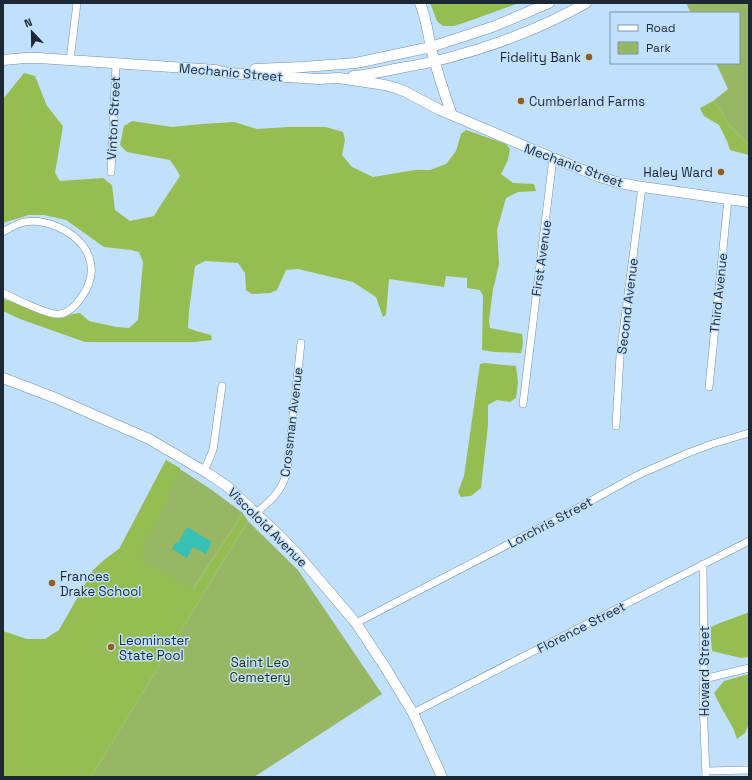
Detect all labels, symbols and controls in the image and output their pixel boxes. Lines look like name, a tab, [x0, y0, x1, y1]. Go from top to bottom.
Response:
north arrow	[12, 12, 52, 52]
legend	[610, 12, 740, 64]
text: N	[22, 15, 34, 31]
text: Road	[646, 20, 675, 36]
text: Park	[646, 40, 671, 56]
place label: Fidelity Bank	[500, 49, 581, 66]
marker: Fidelity Bank	[584, 52, 594, 62]
street label: Mechanic Street	[178, 59, 284, 86]
street label: Vinton Street	[103, 76, 124, 160]
place label: Cumberland Farms	[529, 93, 645, 110]
marker: Cumberland Farms	[516, 96, 526, 106]
street label: Mechanic Street	[522, 140, 626, 191]
place label: Haley Ward	[643, 164, 713, 181]
marker: Haley Ward	[716, 167, 726, 177]
street label: First Avenue	[528, 219, 555, 297]
street label: Third Avenue	[706, 252, 731, 334]
street label: Second Avenue	[613, 257, 642, 355]
street label: Crossman Avenue	[276, 366, 307, 478]
street label: Viscoloid Avenue	[224, 484, 311, 571]
street label: Lorchris Street	[505, 493, 596, 552]
place label: Frances Drake School	[60, 568, 141, 600]
marker: Frances Drake School	[47, 578, 57, 588]
street label: Florence Street	[534, 598, 628, 657]
street label: Howard Street	[696, 626, 713, 716]
place label: Leominster State Pool	[119, 632, 189, 664]
marker: Leominster State Pool	[106, 642, 116, 652]
park label: Saint Leo Cemetery	[230, 654, 290, 686]

